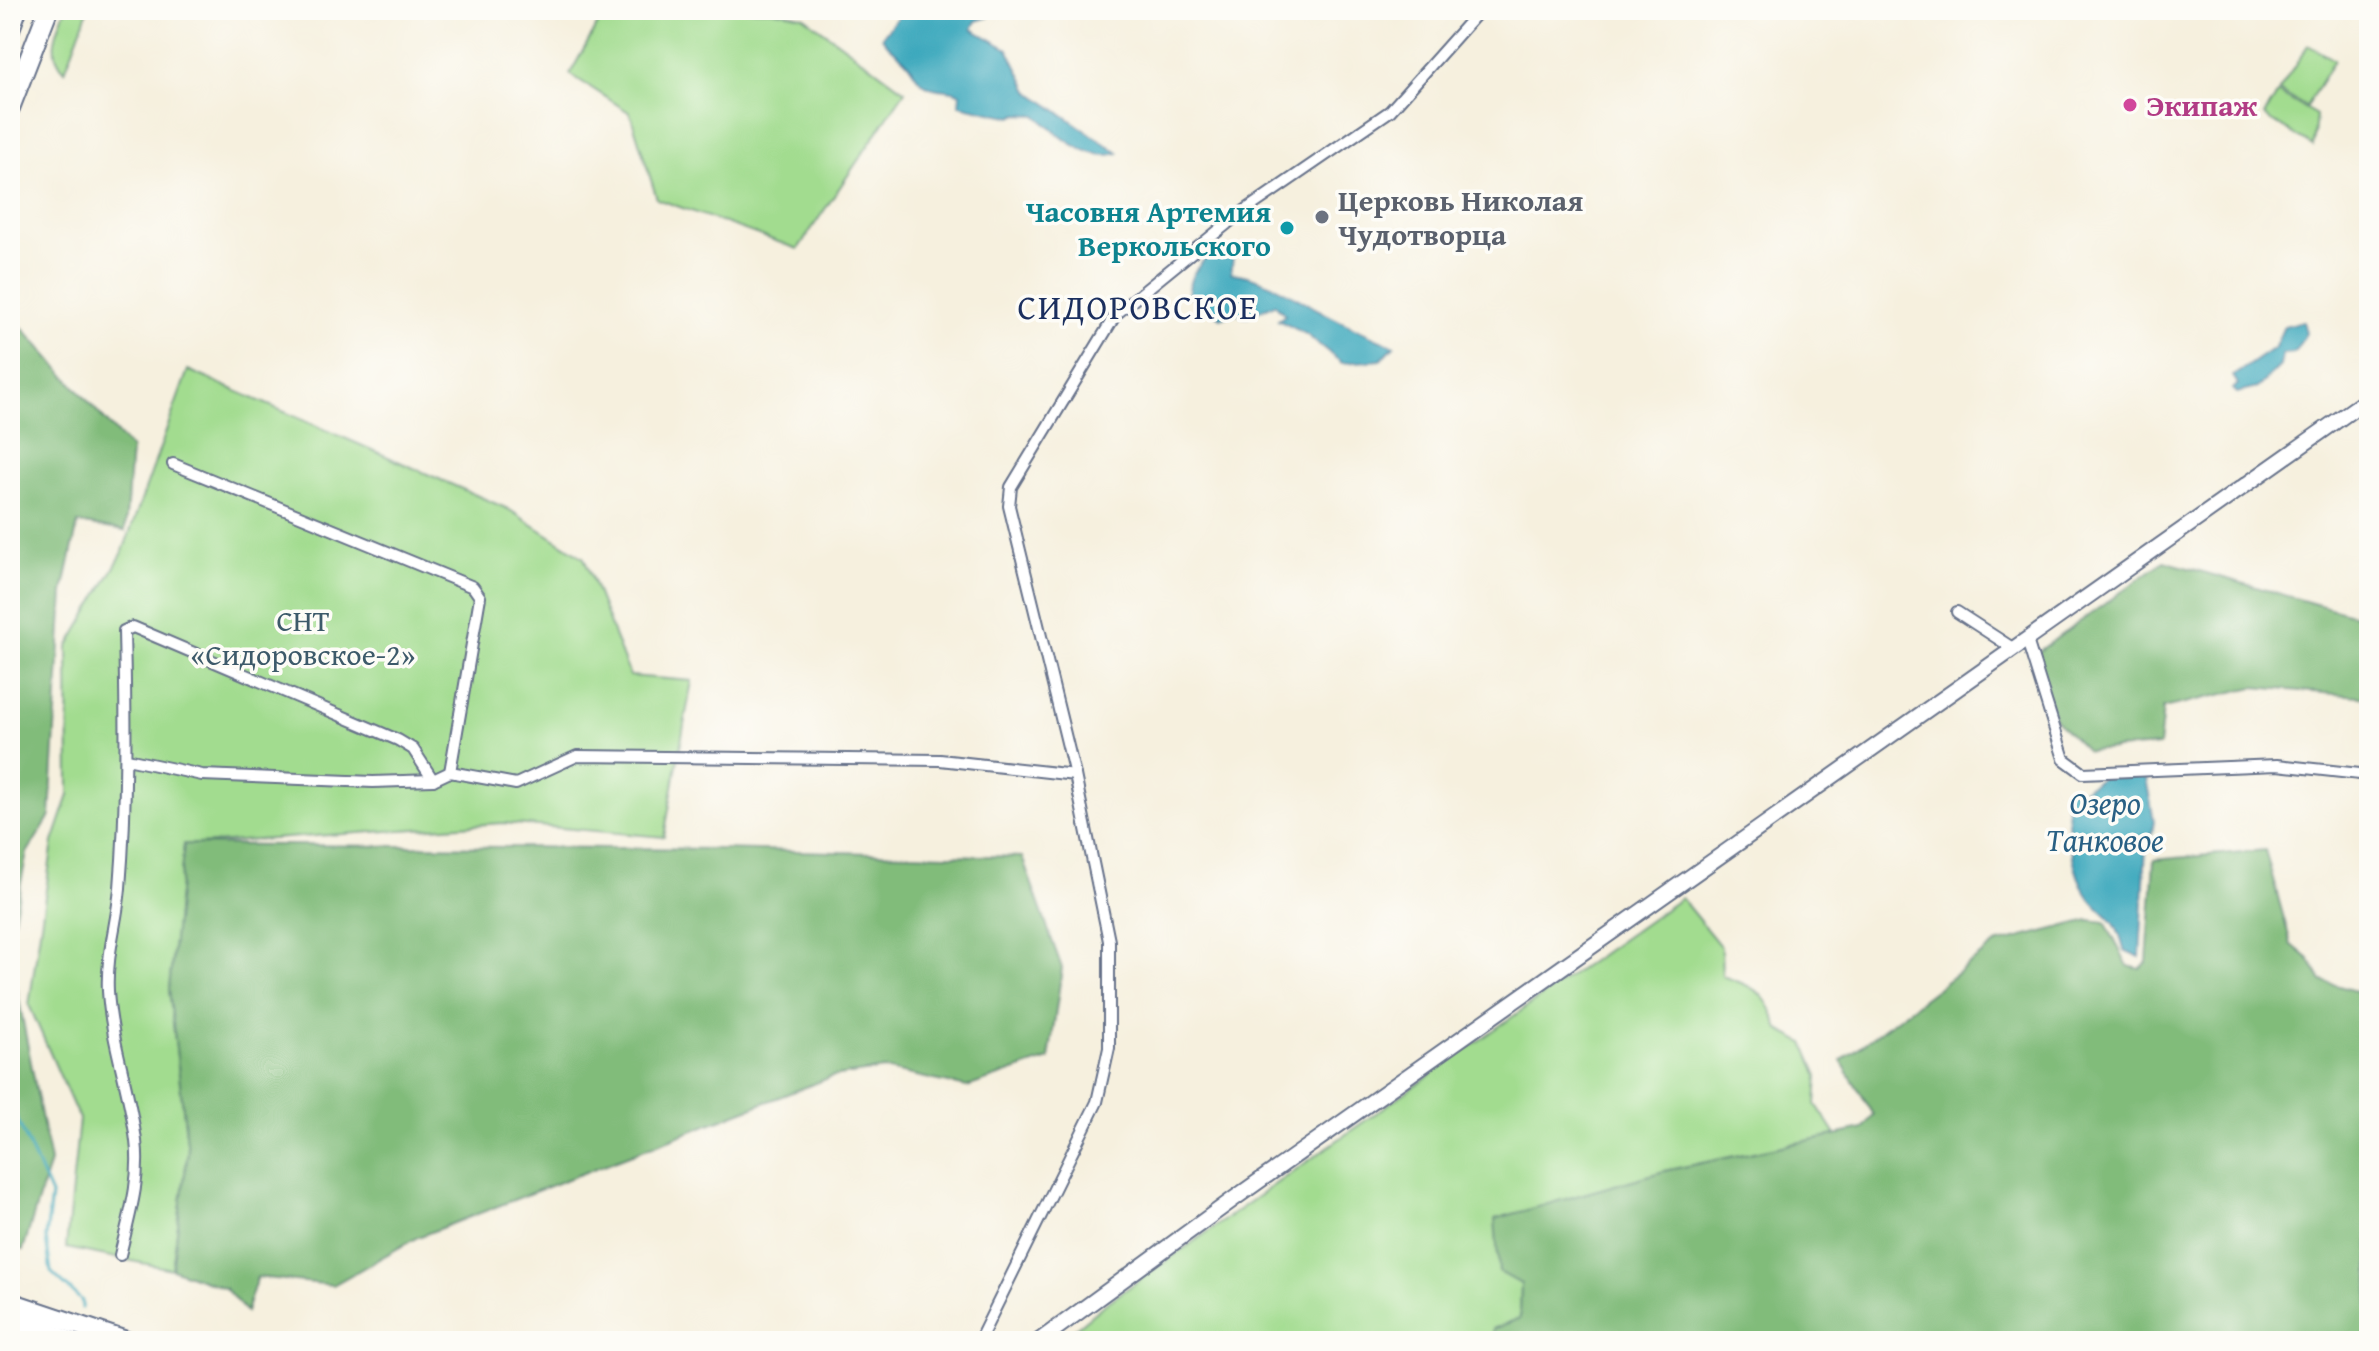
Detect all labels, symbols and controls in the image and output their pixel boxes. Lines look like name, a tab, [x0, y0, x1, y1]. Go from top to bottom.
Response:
place label: Экипаж	[2146, 83, 2258, 127]
marker: Экипаж	[2121, 96, 2139, 114]
place label: Церковь Николая Чудотворца	[1338, 178, 1583, 256]
place label: Часовня Артемия Веркольского	[1025, 189, 1271, 267]
marker: Церковь Николая Чудотворца	[1313, 208, 1331, 226]
marker: Часовня Артемия Веркольского	[1278, 219, 1296, 237]
district label: СИДОРОВСКОЕ	[1017, 282, 1259, 331]
park label: СНТ «Сидоровское-2»	[191, 598, 415, 676]
water label: Озеро Танковое	[2046, 779, 2164, 863]

